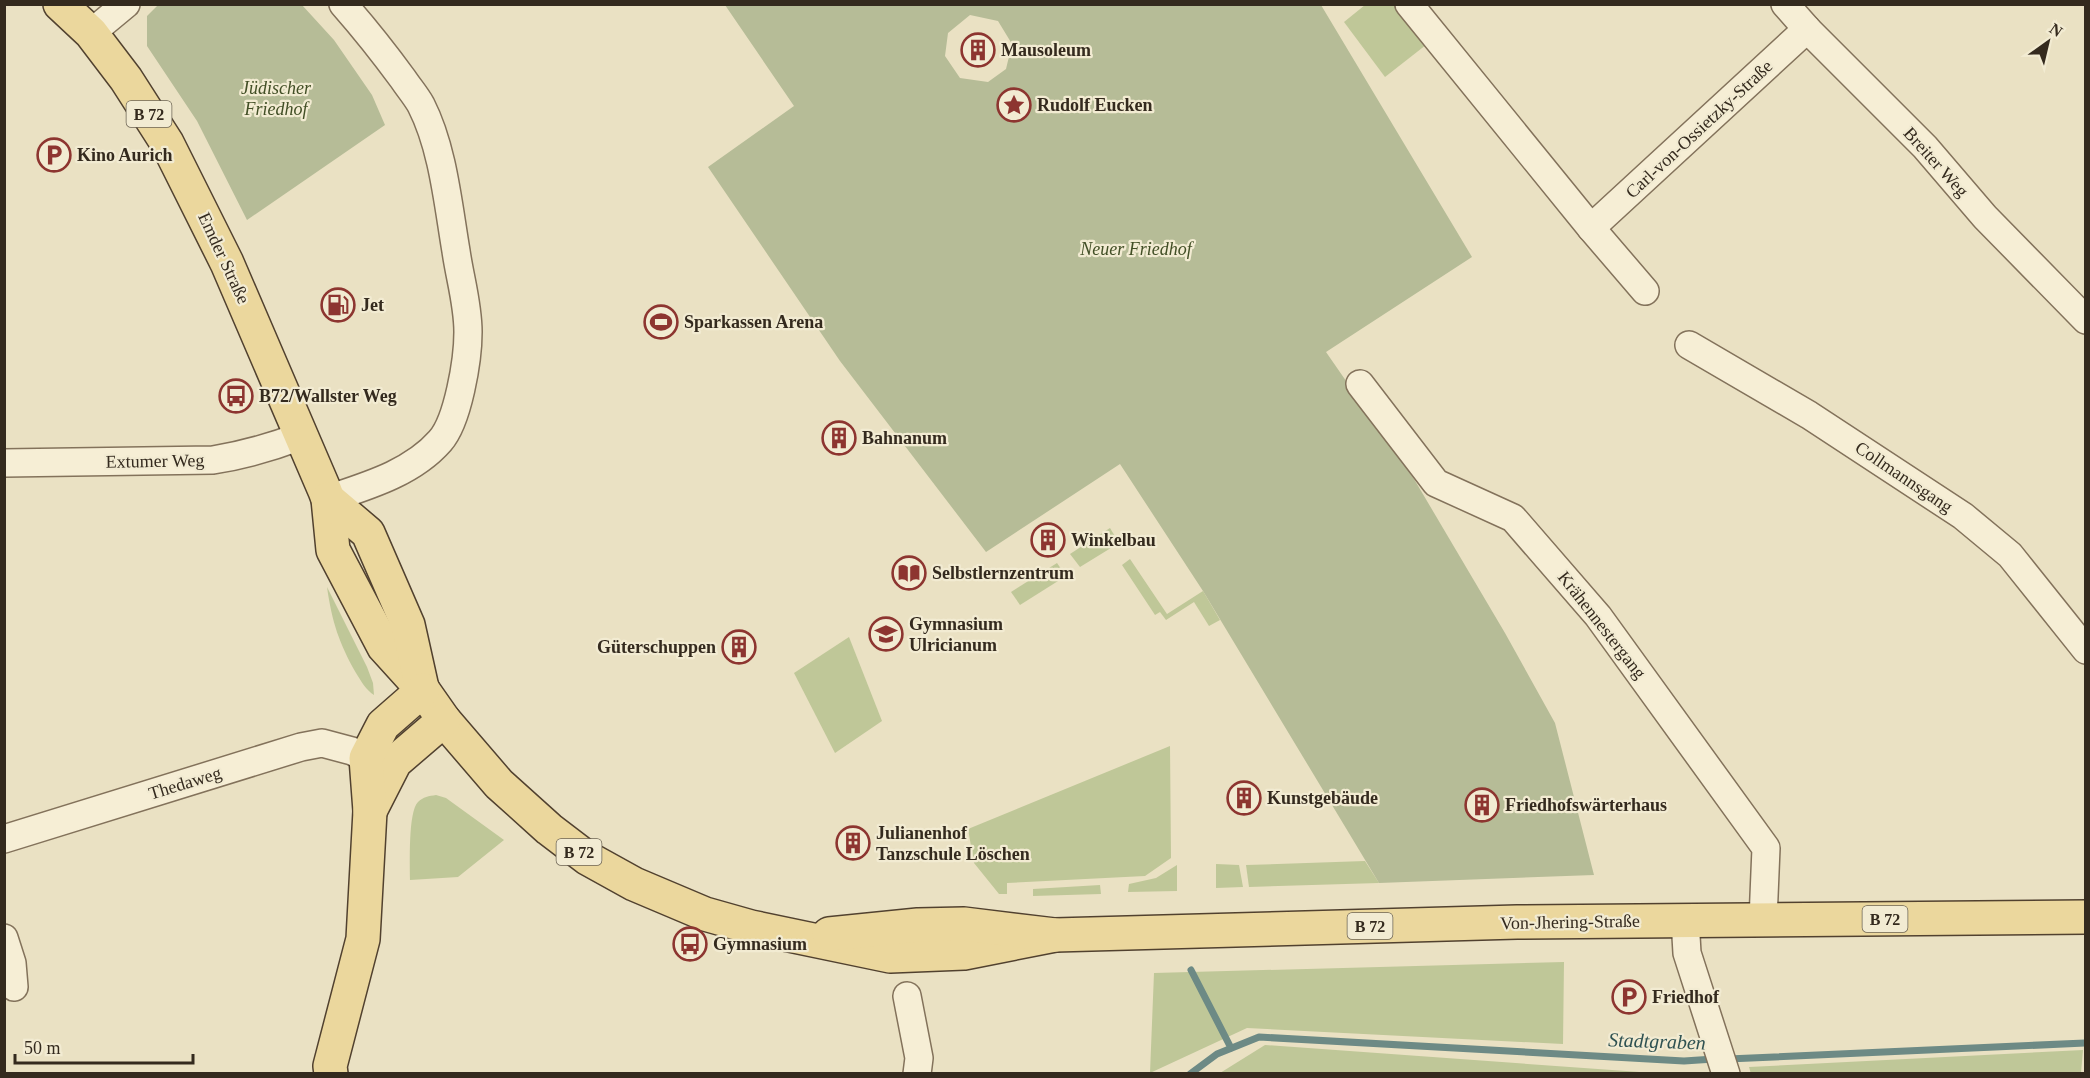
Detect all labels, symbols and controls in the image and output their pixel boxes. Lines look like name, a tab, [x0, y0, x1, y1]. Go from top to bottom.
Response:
north arrow	[2018, 12, 2078, 72]
text: N	[2047, 20, 2066, 41]
building icon: Mausoleum	[960, 32, 996, 68]
place label: Mausoleum	[1001, 40, 1091, 60]
street label: Carl-von-Ossietzky-Straße	[1622, 56, 1776, 202]
park label: Jüdischer Friedhof	[241, 78, 312, 119]
place icon: Rudolf Eucken	[996, 87, 1032, 123]
place label: Rudolf Eucken	[1037, 95, 1153, 115]
road number: B 72	[126, 101, 172, 127]
street label: Breiter Weg	[1900, 123, 1972, 201]
parking icon: Kino Aurich	[36, 137, 72, 173]
place label: Kino Aurich	[77, 145, 173, 165]
street label: Emder Straße	[194, 209, 254, 307]
park label: Neuer Friedhof	[1079, 239, 1195, 259]
fuel station icon: Jet	[320, 287, 356, 323]
place label: Jet	[361, 295, 384, 315]
sports icon: Sparkassen Arena	[643, 304, 679, 340]
place label: Sparkassen Arena	[684, 312, 823, 332]
bus stop icon: B72/Wallster Weg	[218, 378, 254, 414]
place label: B72/Wallster Weg	[259, 386, 397, 406]
building icon: Bahnanum	[821, 420, 857, 456]
place label: Bahnanum	[862, 428, 947, 448]
street label: Collmannsgang	[1852, 437, 1956, 517]
street label: Extumer Weg	[105, 450, 205, 472]
building icon: Winkelbau	[1030, 522, 1066, 558]
place label: Winkelbau	[1071, 530, 1156, 550]
library icon: Selbstlernzentrum	[891, 555, 927, 591]
place label: Selbstlernzentrum	[932, 563, 1074, 583]
street label: Krähennestergang	[1554, 567, 1650, 683]
place label: Gymnasium Ulricianum	[909, 614, 1003, 655]
school or university icon: Gymnasium Ulricianum	[868, 616, 904, 652]
building icon: Güterschuppen	[721, 629, 757, 665]
place label: Güterschuppen	[597, 637, 716, 657]
street label: Thedaweg	[146, 762, 224, 804]
building icon: Kunstgebäude	[1226, 780, 1262, 816]
building icon: Friedhofswärterhaus	[1464, 787, 1500, 823]
place label: Kunstgebäude	[1267, 788, 1378, 808]
place label: Friedhofswärterhaus	[1505, 795, 1667, 815]
place label: Julianenhof Tanzschule Löschen	[876, 823, 1030, 864]
building icon: Julianenhof Tanzschule Löschen	[835, 825, 871, 861]
road number: B 72	[556, 839, 602, 865]
road number: B 72	[1862, 906, 1908, 932]
street label: Von-Jhering-Straße	[1500, 911, 1640, 933]
road number: B 72	[1348, 913, 1392, 939]
bus stop icon: Gymnasium	[672, 926, 708, 962]
place label: Gymnasium	[713, 934, 807, 954]
parking icon: Friedhof	[1611, 979, 1647, 1015]
place label: Friedhof	[1652, 987, 1720, 1007]
scale bar	[15, 1027, 194, 1065]
water label: Stadtgraben	[1608, 1028, 1706, 1055]
text: 50 m	[24, 1038, 61, 1058]

